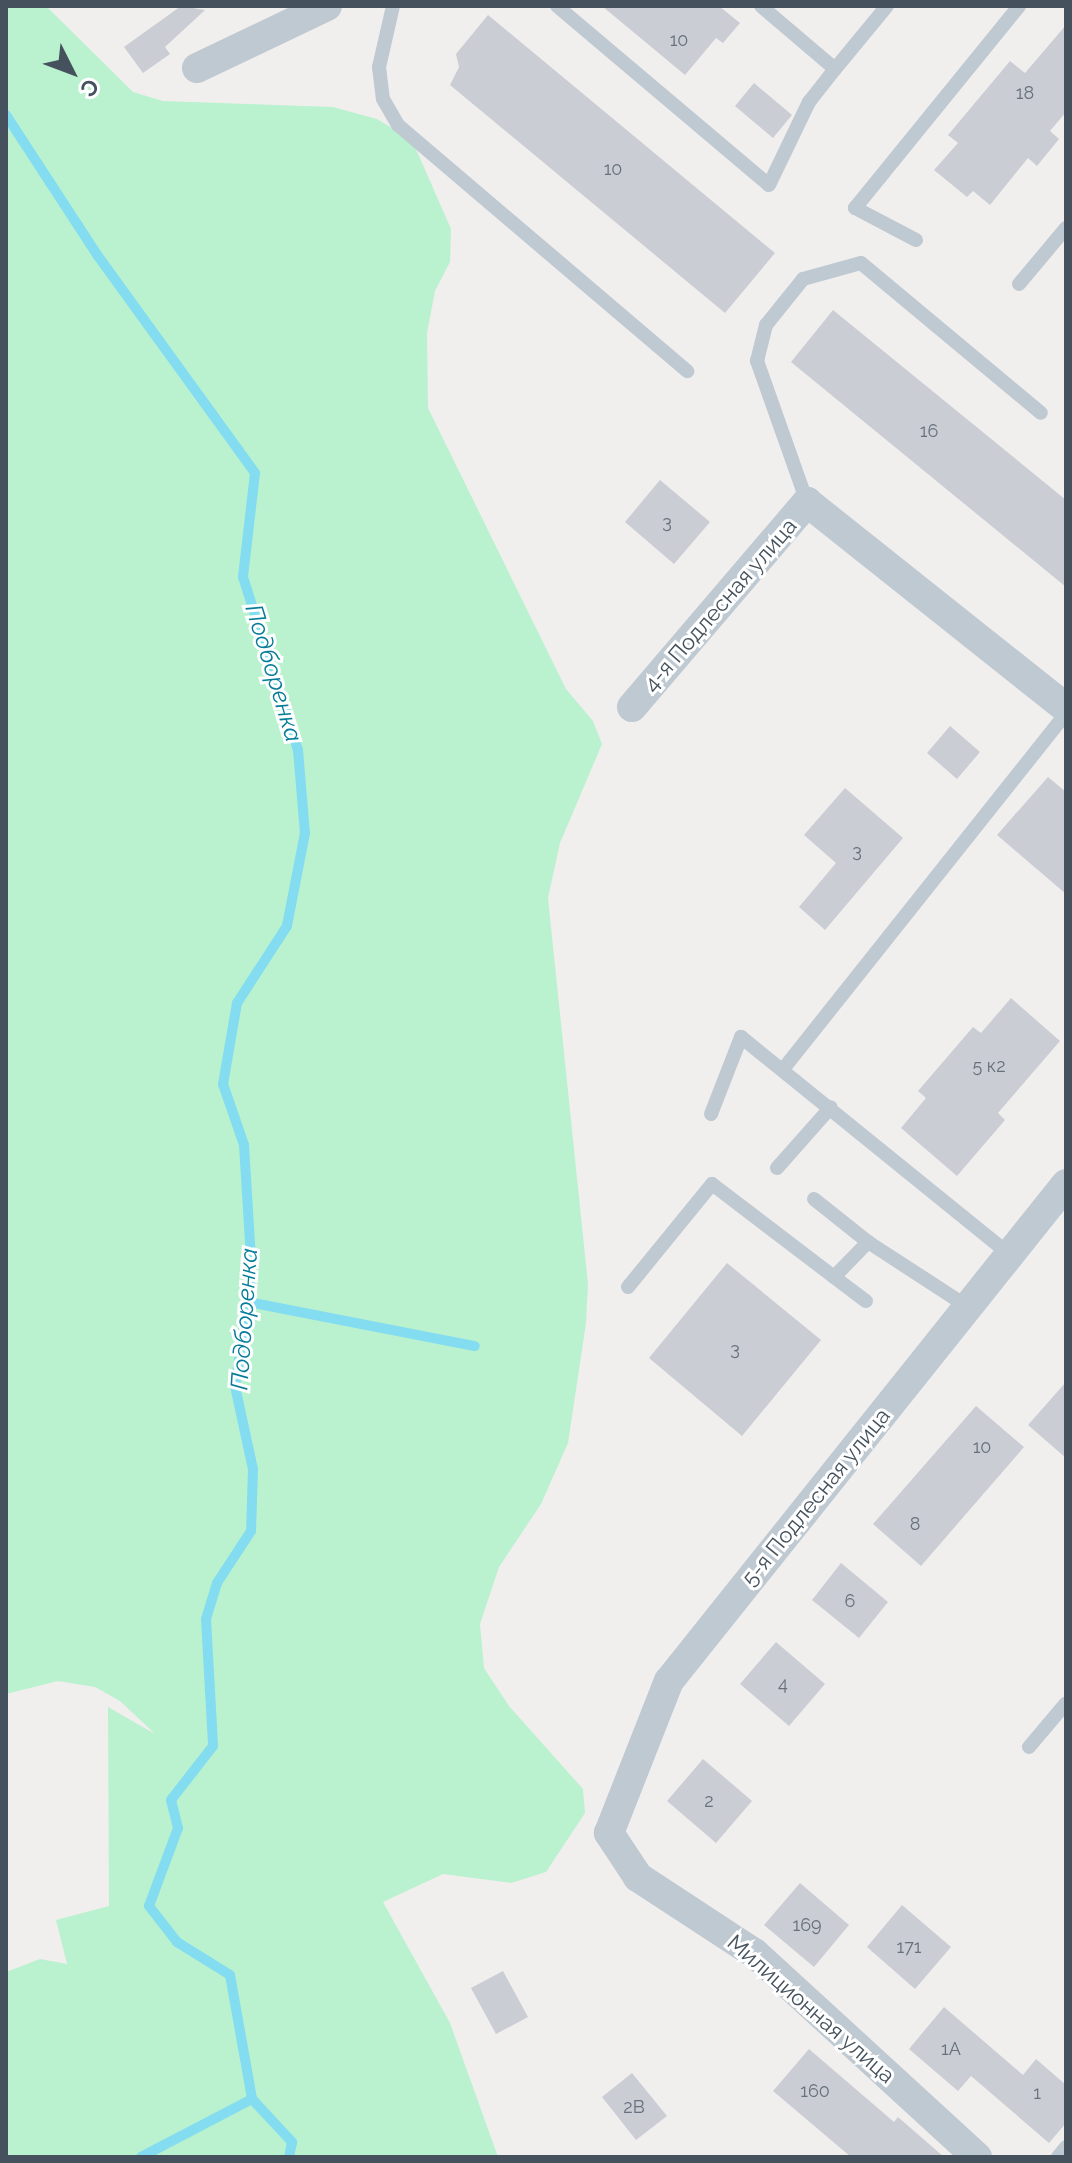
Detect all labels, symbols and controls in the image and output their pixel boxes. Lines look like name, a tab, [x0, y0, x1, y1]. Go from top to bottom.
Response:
house number: 10	[670, 29, 688, 51]
north arrow	[32, 32, 112, 112]
text: С	[75, 74, 105, 102]
house number: 18	[1016, 82, 1034, 104]
house number: 10	[604, 158, 622, 180]
house number: 16	[920, 420, 938, 442]
house number: 3	[662, 511, 672, 533]
street label: 4-я Подлесная улица	[637, 513, 803, 697]
water label: Подборенка	[239, 601, 309, 745]
house number: 3	[852, 840, 862, 862]
house number: 5 к2	[972, 1055, 1006, 1077]
water label: Подборенка	[225, 1247, 263, 1391]
house number: 3	[730, 1338, 740, 1360]
street label: 5-я Подлесная улица	[736, 1403, 896, 1591]
house number: 10	[973, 1436, 991, 1458]
house number: 8	[910, 1513, 920, 1535]
house number: 6	[845, 1590, 855, 1612]
house number: 4	[778, 1673, 788, 1695]
house number: 2	[704, 1790, 714, 1812]
house number: 169	[792, 1914, 822, 1936]
street label: Милиционная улица	[722, 1929, 900, 2089]
house number: 171	[897, 1936, 921, 1958]
house number: 1А	[941, 2038, 961, 2060]
house number: 160	[800, 2080, 830, 2102]
house number: 1	[1033, 2082, 1041, 2104]
house number: 2В	[623, 2096, 645, 2118]

